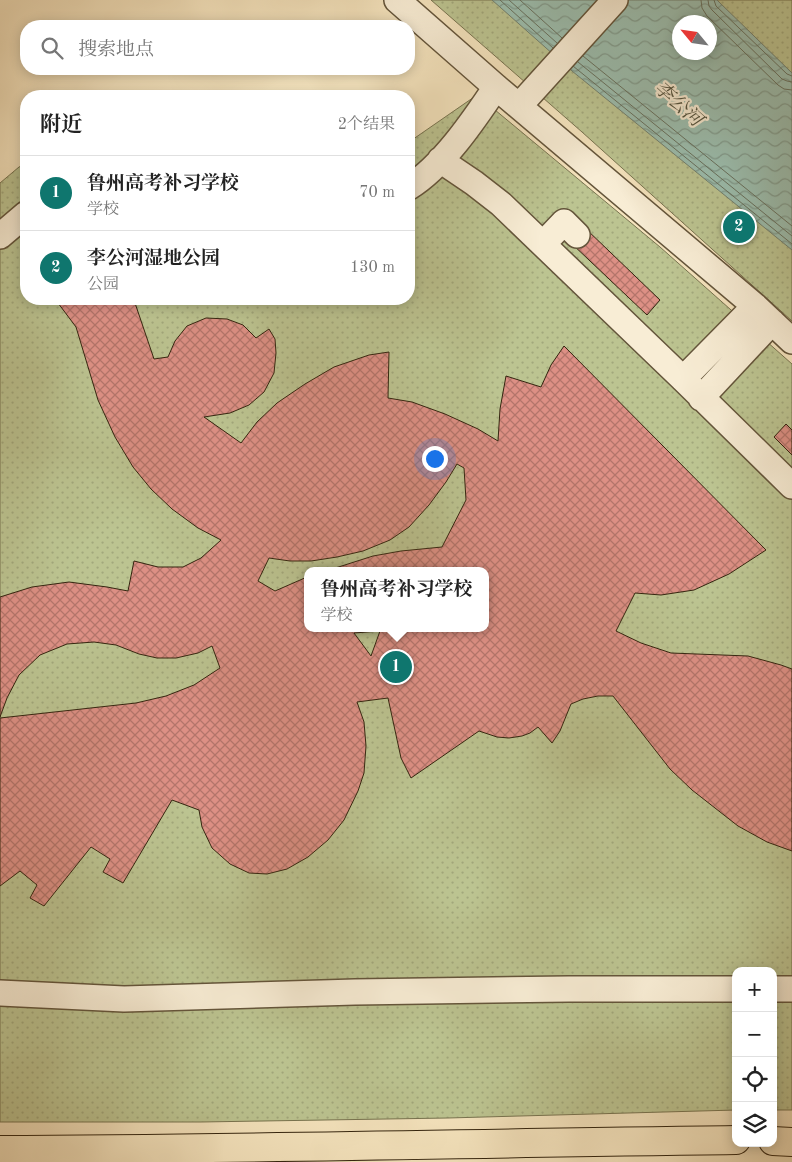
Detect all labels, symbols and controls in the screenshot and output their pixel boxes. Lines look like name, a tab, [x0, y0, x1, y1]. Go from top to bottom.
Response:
north arrow	[672, 15, 717, 60]
search box	[20, 20, 415, 75]
icon: search	[38, 34, 66, 62]
text: 搜索地点	[78, 41, 154, 60]
water label: 李公河	[650, 77, 708, 133]
text: 附近	[40, 115, 82, 136]
text: 2个结果	[338, 117, 395, 133]
text: 鲁州高考补习学校	[87, 175, 239, 194]
text: 1	[51, 185, 61, 201]
text: 70 m	[359, 185, 395, 201]
text: 学校	[87, 202, 119, 218]
pin: 2	[723, 208, 755, 246]
text: 李公河湿地公园	[87, 250, 220, 269]
text: 2	[51, 260, 61, 276]
text: 130 m	[350, 260, 395, 276]
text: 公园	[87, 277, 119, 293]
your location	[422, 446, 448, 472]
popup	[304, 567, 489, 632]
text: 鲁州高考补习学校	[320, 581, 473, 600]
text: 学校	[320, 608, 353, 624]
pin: 1	[380, 648, 412, 686]
map controls	[732, 967, 777, 1147]
button: +	[732, 967, 777, 1012]
button: −	[732, 1012, 777, 1057]
button: locate	[732, 1057, 777, 1102]
button: layers	[732, 1102, 777, 1147]

